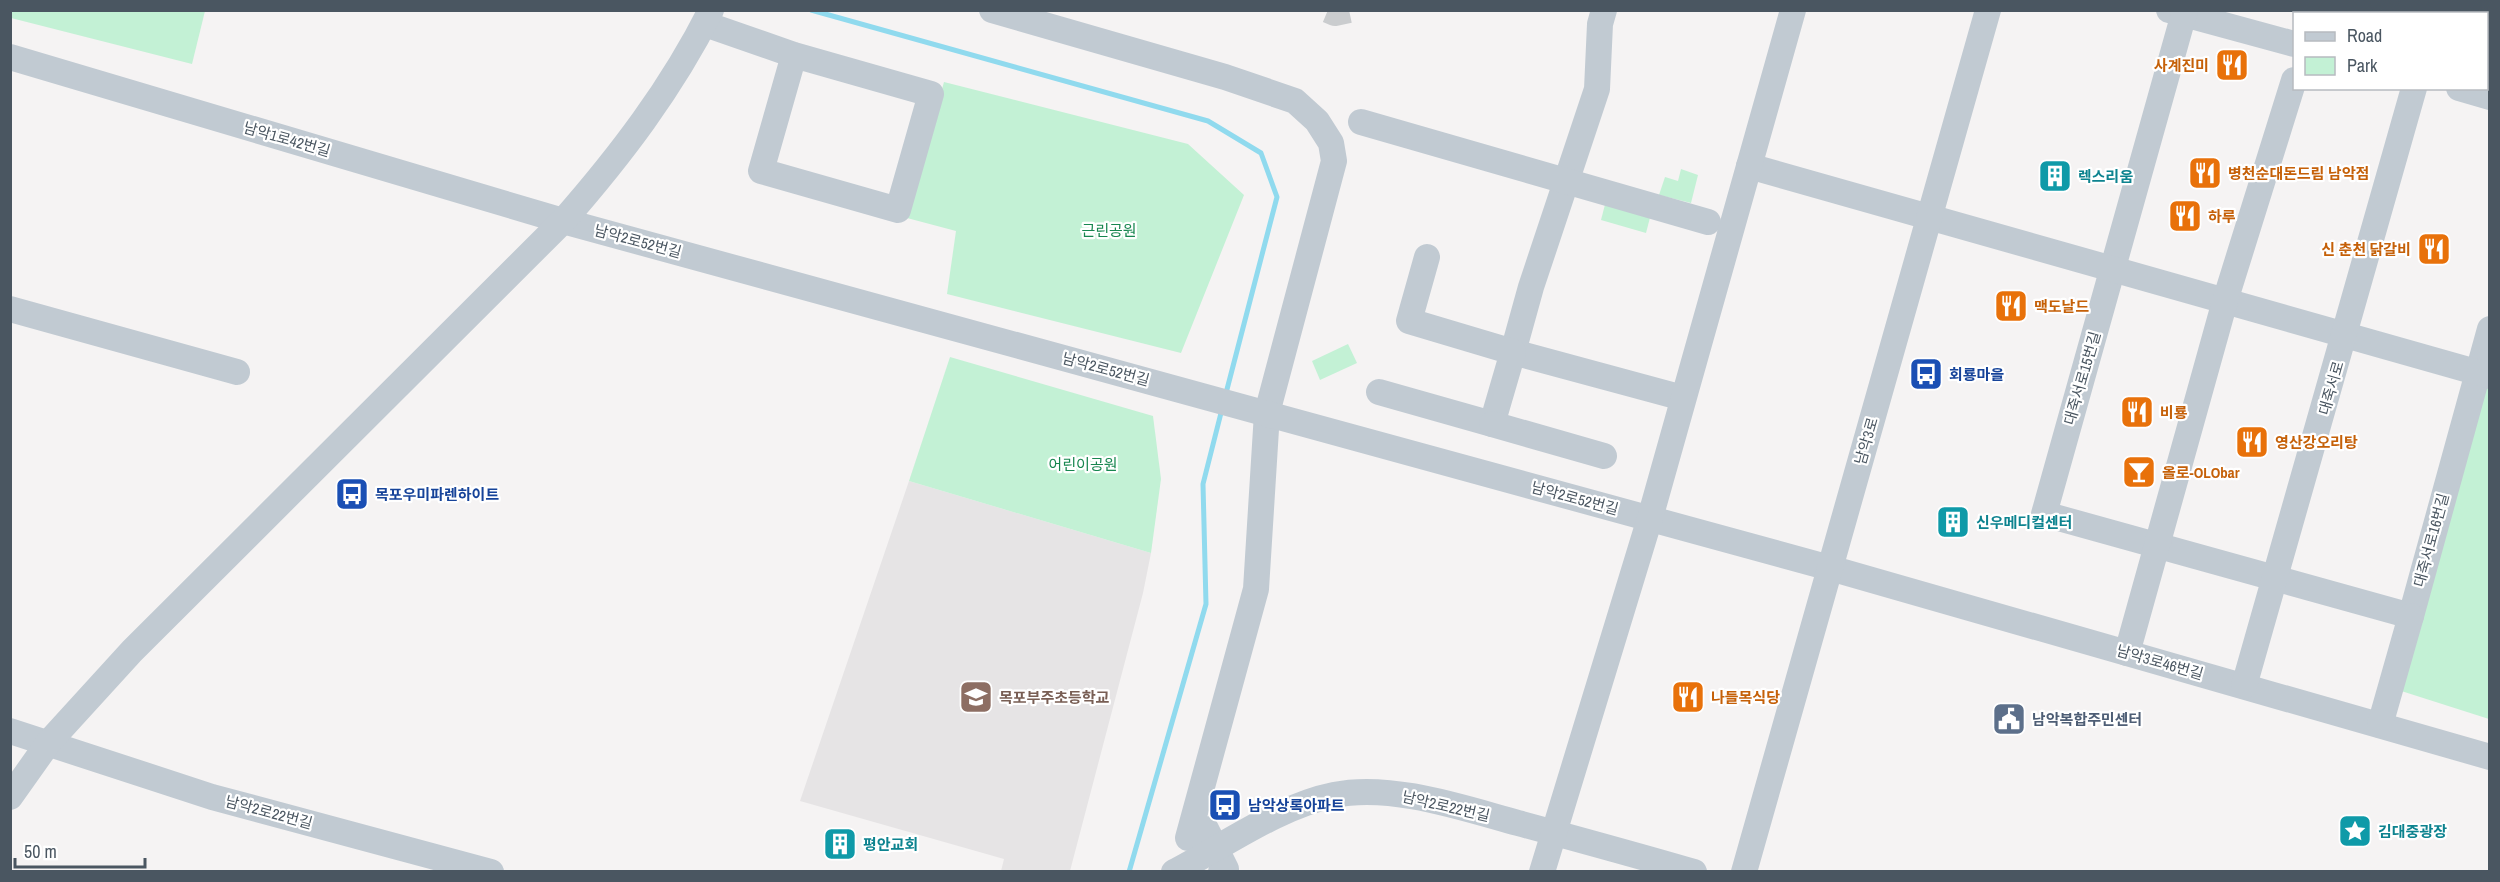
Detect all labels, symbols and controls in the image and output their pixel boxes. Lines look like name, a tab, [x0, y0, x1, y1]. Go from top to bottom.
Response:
legend	[2293, 12, 2488, 90]
text: Road	[2347, 23, 2382, 48]
restaurant icon: 사계진미	[2214, 47, 2250, 83]
text: Park	[2347, 53, 2378, 78]
place label: 사계진미	[2154, 55, 2209, 76]
street label: 남악1로42번길	[241, 117, 333, 161]
restaurant icon: 병천순대돈드림 남악점	[2187, 155, 2223, 191]
building icon: 렉스리움	[2037, 158, 2073, 194]
place label: 병천순대돈드림 남악점	[2228, 163, 2369, 184]
place label: 렉스리움	[2078, 166, 2133, 187]
restaurant icon: 하루	[2167, 198, 2203, 234]
place label: 하루	[2208, 206, 2236, 227]
street label: 남악2로52번길	[592, 219, 684, 263]
park label: 근린공원	[1081, 220, 1137, 241]
restaurant icon: 신 춘천 닭갈비	[2416, 231, 2452, 267]
place label: 신 춘천 닭갈비	[2321, 239, 2411, 260]
restaurant icon: 맥도날드	[1993, 288, 2029, 324]
place label: 맥도날드	[2034, 296, 2089, 317]
street label: 대죽서로15번길	[2059, 329, 2105, 427]
street label: 남악2로52번길	[1060, 347, 1152, 391]
bus stop icon: 회룡마을	[1908, 356, 1944, 392]
street label: 대죽서로	[2313, 359, 2349, 417]
place label: 회룡마을	[1949, 364, 2004, 385]
restaurant icon: 비룡	[2119, 394, 2155, 430]
place label: 비룡	[2160, 402, 2188, 423]
street label: 남악3로	[1849, 415, 1883, 467]
restaurant icon: 영산강오리탕	[2234, 424, 2270, 460]
place label: 영산강오리탕	[2275, 432, 2358, 453]
park label: 어린이공원	[1048, 454, 1118, 475]
bar icon: 올로-OLObar	[2121, 454, 2157, 490]
place label: 올로-OLObar	[2162, 462, 2240, 483]
bus stop icon: 목포우미파렌하이트	[334, 476, 370, 512]
street label: 남악2로52번길	[1529, 476, 1621, 520]
place label: 목포우미파렌하이트	[375, 484, 499, 505]
street label: 대죽서로16번길	[2408, 491, 2454, 589]
building icon: 신우메디컬센터	[1935, 504, 1971, 540]
place label: 신우메디컬센터	[1976, 512, 2073, 533]
street label: 남악3로46번길	[2114, 640, 2206, 684]
school or university icon: 목포부주초등학교	[958, 679, 994, 715]
restaurant icon: 나들목식당	[1670, 679, 1706, 715]
place label: 목포부주초등학교	[999, 687, 1110, 708]
place label: 나들목식당	[1711, 687, 1780, 708]
public building icon: 남악복합주민센터	[1991, 701, 2027, 737]
place label: 남악복합주민센터	[2032, 709, 2142, 730]
street label: 남악2로22번길	[1400, 786, 1492, 826]
bus stop icon: 남악상록아파트	[1207, 787, 1243, 823]
street label: 남악2로22번길	[223, 790, 315, 834]
place label: 남악상록아파트	[1248, 795, 1345, 816]
place icon: 김대중광장	[2337, 813, 2373, 849]
place label: 김대중광장	[2378, 821, 2447, 842]
building icon: 평안교회	[822, 826, 858, 862]
scale bar	[15, 831, 146, 869]
place label: 평안교회	[863, 834, 918, 855]
text: 50 m	[24, 839, 57, 864]

